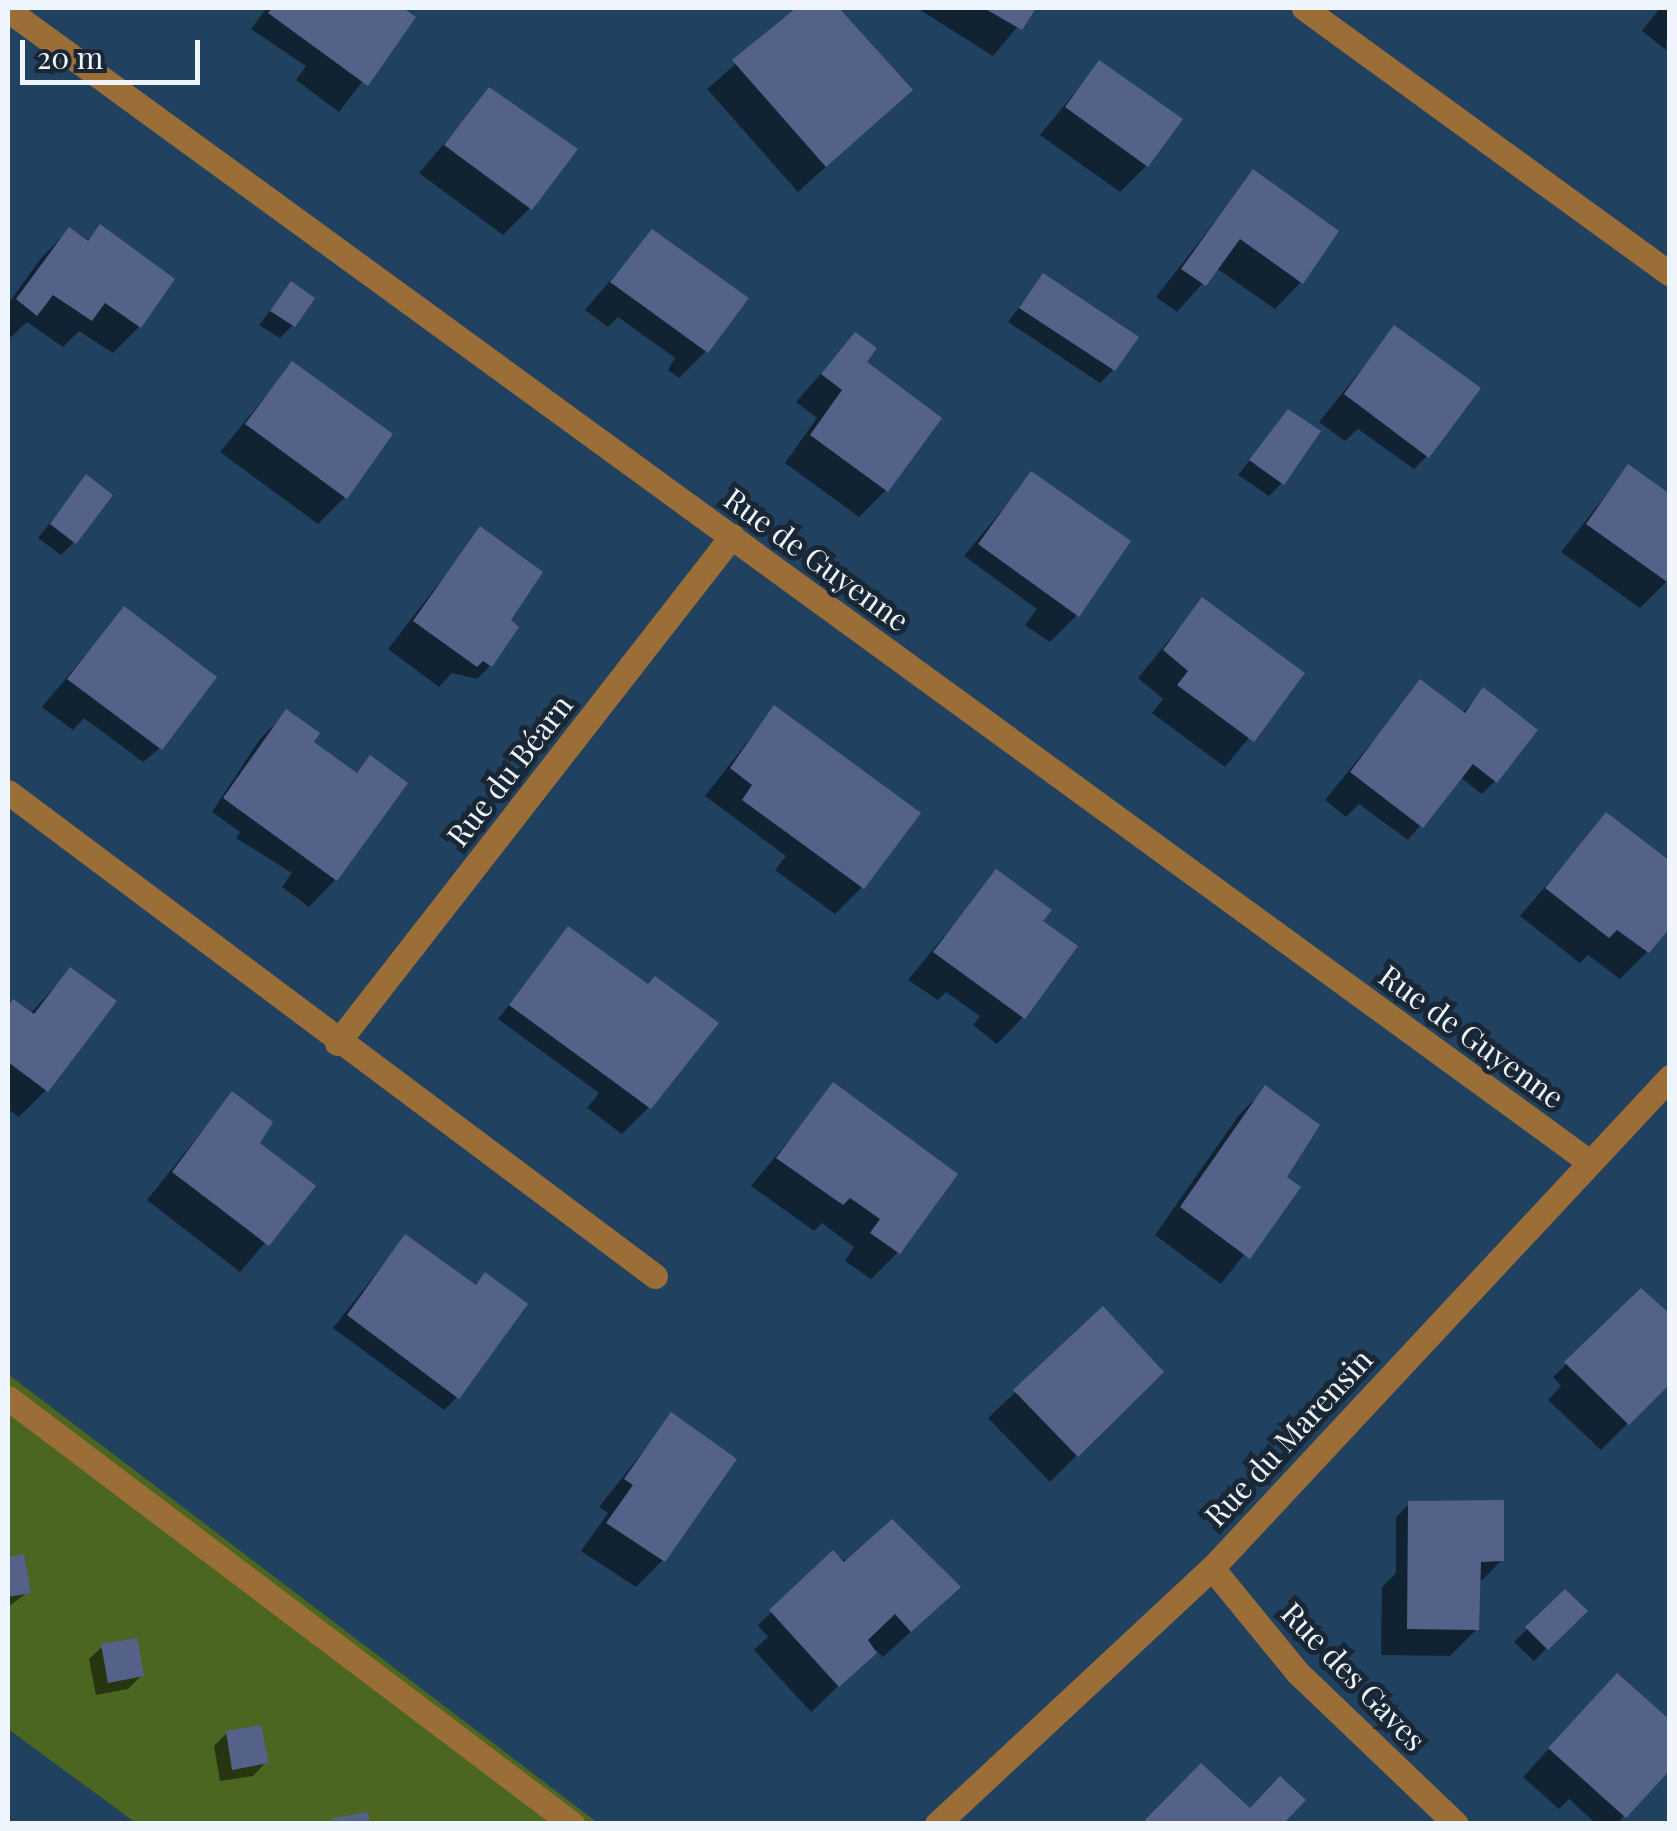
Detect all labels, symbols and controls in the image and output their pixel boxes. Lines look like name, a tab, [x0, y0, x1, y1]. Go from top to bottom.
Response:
scale bar	[25, 20, 205, 82]
text: 20 m	[37, 37, 103, 77]
street label: Rue de Guyenne	[718, 480, 916, 638]
street label: Rue du Béarn	[439, 687, 579, 853]
street label: Rue de Guyenne	[1373, 957, 1571, 1115]
street label: Rue du Marensin	[1197, 1341, 1379, 1533]
street label: Rue des Gaves	[1274, 1595, 1434, 1757]

